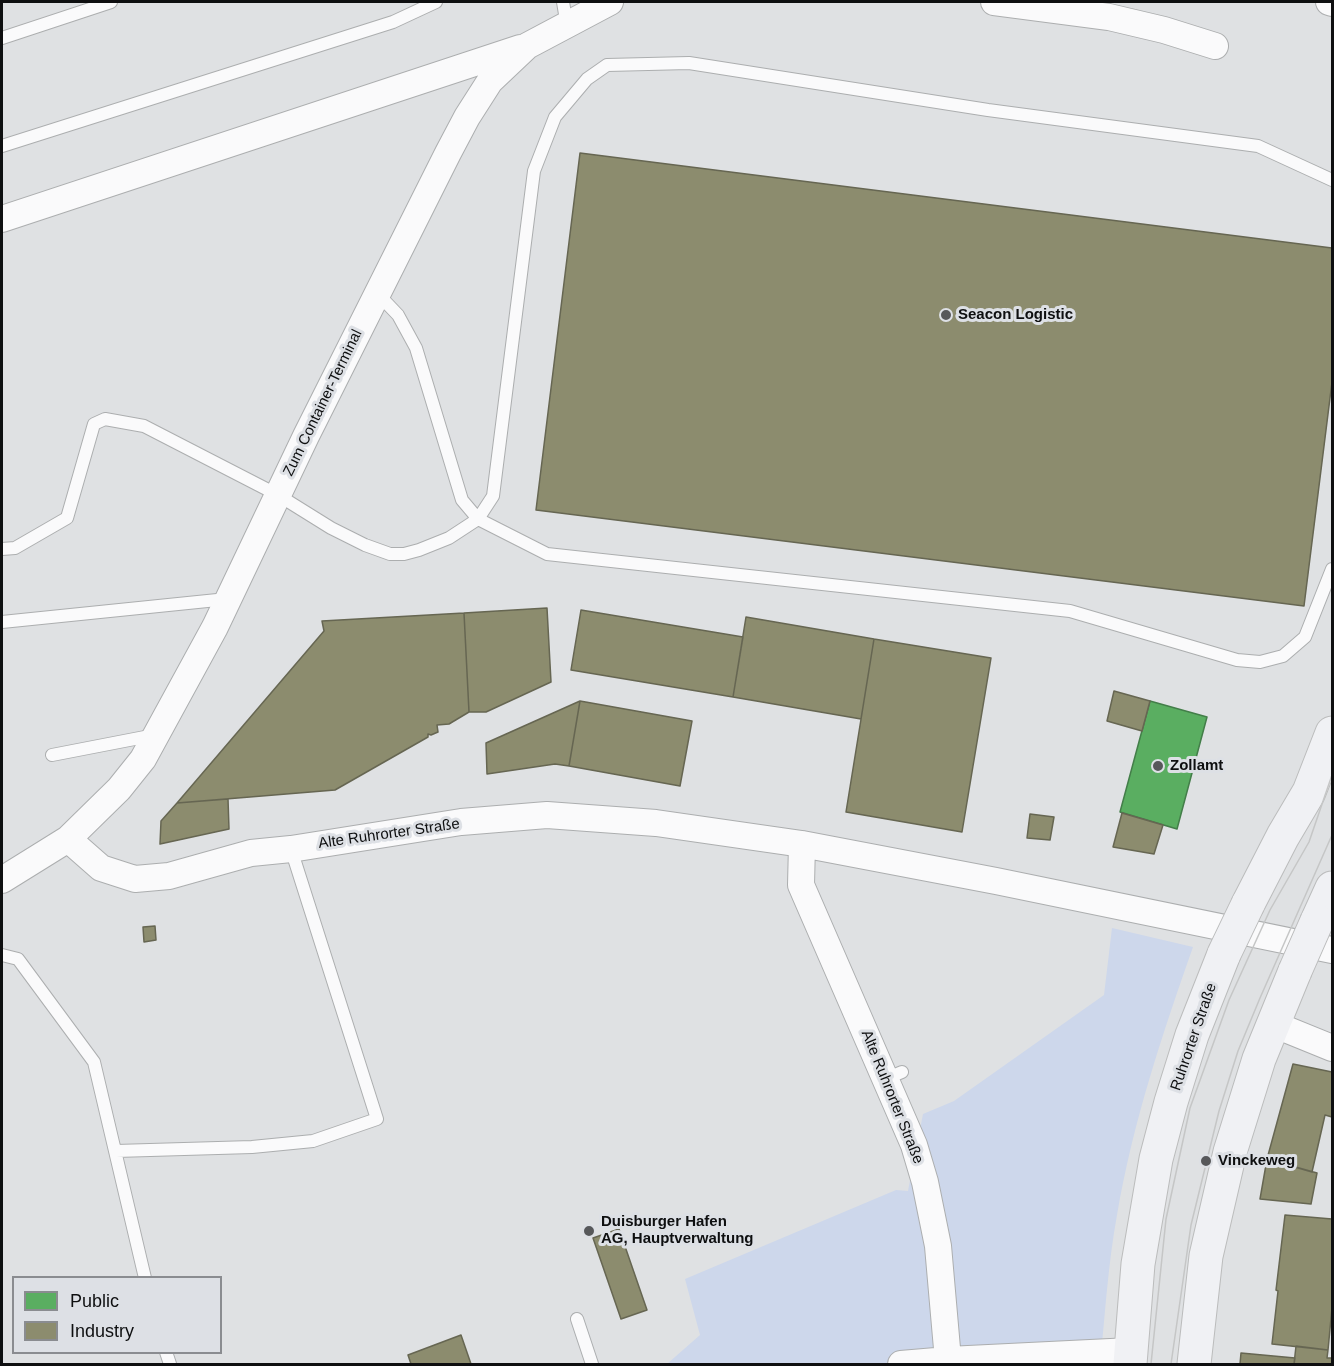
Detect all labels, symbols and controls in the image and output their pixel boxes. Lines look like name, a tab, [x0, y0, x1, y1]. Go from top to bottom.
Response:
place label: Seacon Logistic	[958, 306, 1073, 324]
marker: Seacon Logistic	[939, 308, 953, 322]
street label: Zum Container-Terminal	[280, 327, 366, 479]
place label: Zollamt	[1170, 757, 1223, 775]
marker: Zollamt	[1151, 759, 1165, 773]
street label: Alte Ruhrorter Straße	[317, 815, 461, 853]
street label: Ruhrorter Straße	[1167, 981, 1221, 1093]
street label: Alte Ruhrorter Straße	[857, 1028, 927, 1166]
place label: Vinckeweg	[1218, 1152, 1295, 1170]
marker: Vinckeweg	[1199, 1154, 1213, 1168]
place label: Duisburger Hafen AG, Hauptverwaltung	[601, 1213, 754, 1248]
marker: Duisburger Hafen AG, Hauptverwaltung	[582, 1224, 596, 1238]
legend	[12, 1276, 222, 1354]
text: Public	[70, 1291, 119, 1311]
text: Industry	[70, 1321, 134, 1341]

